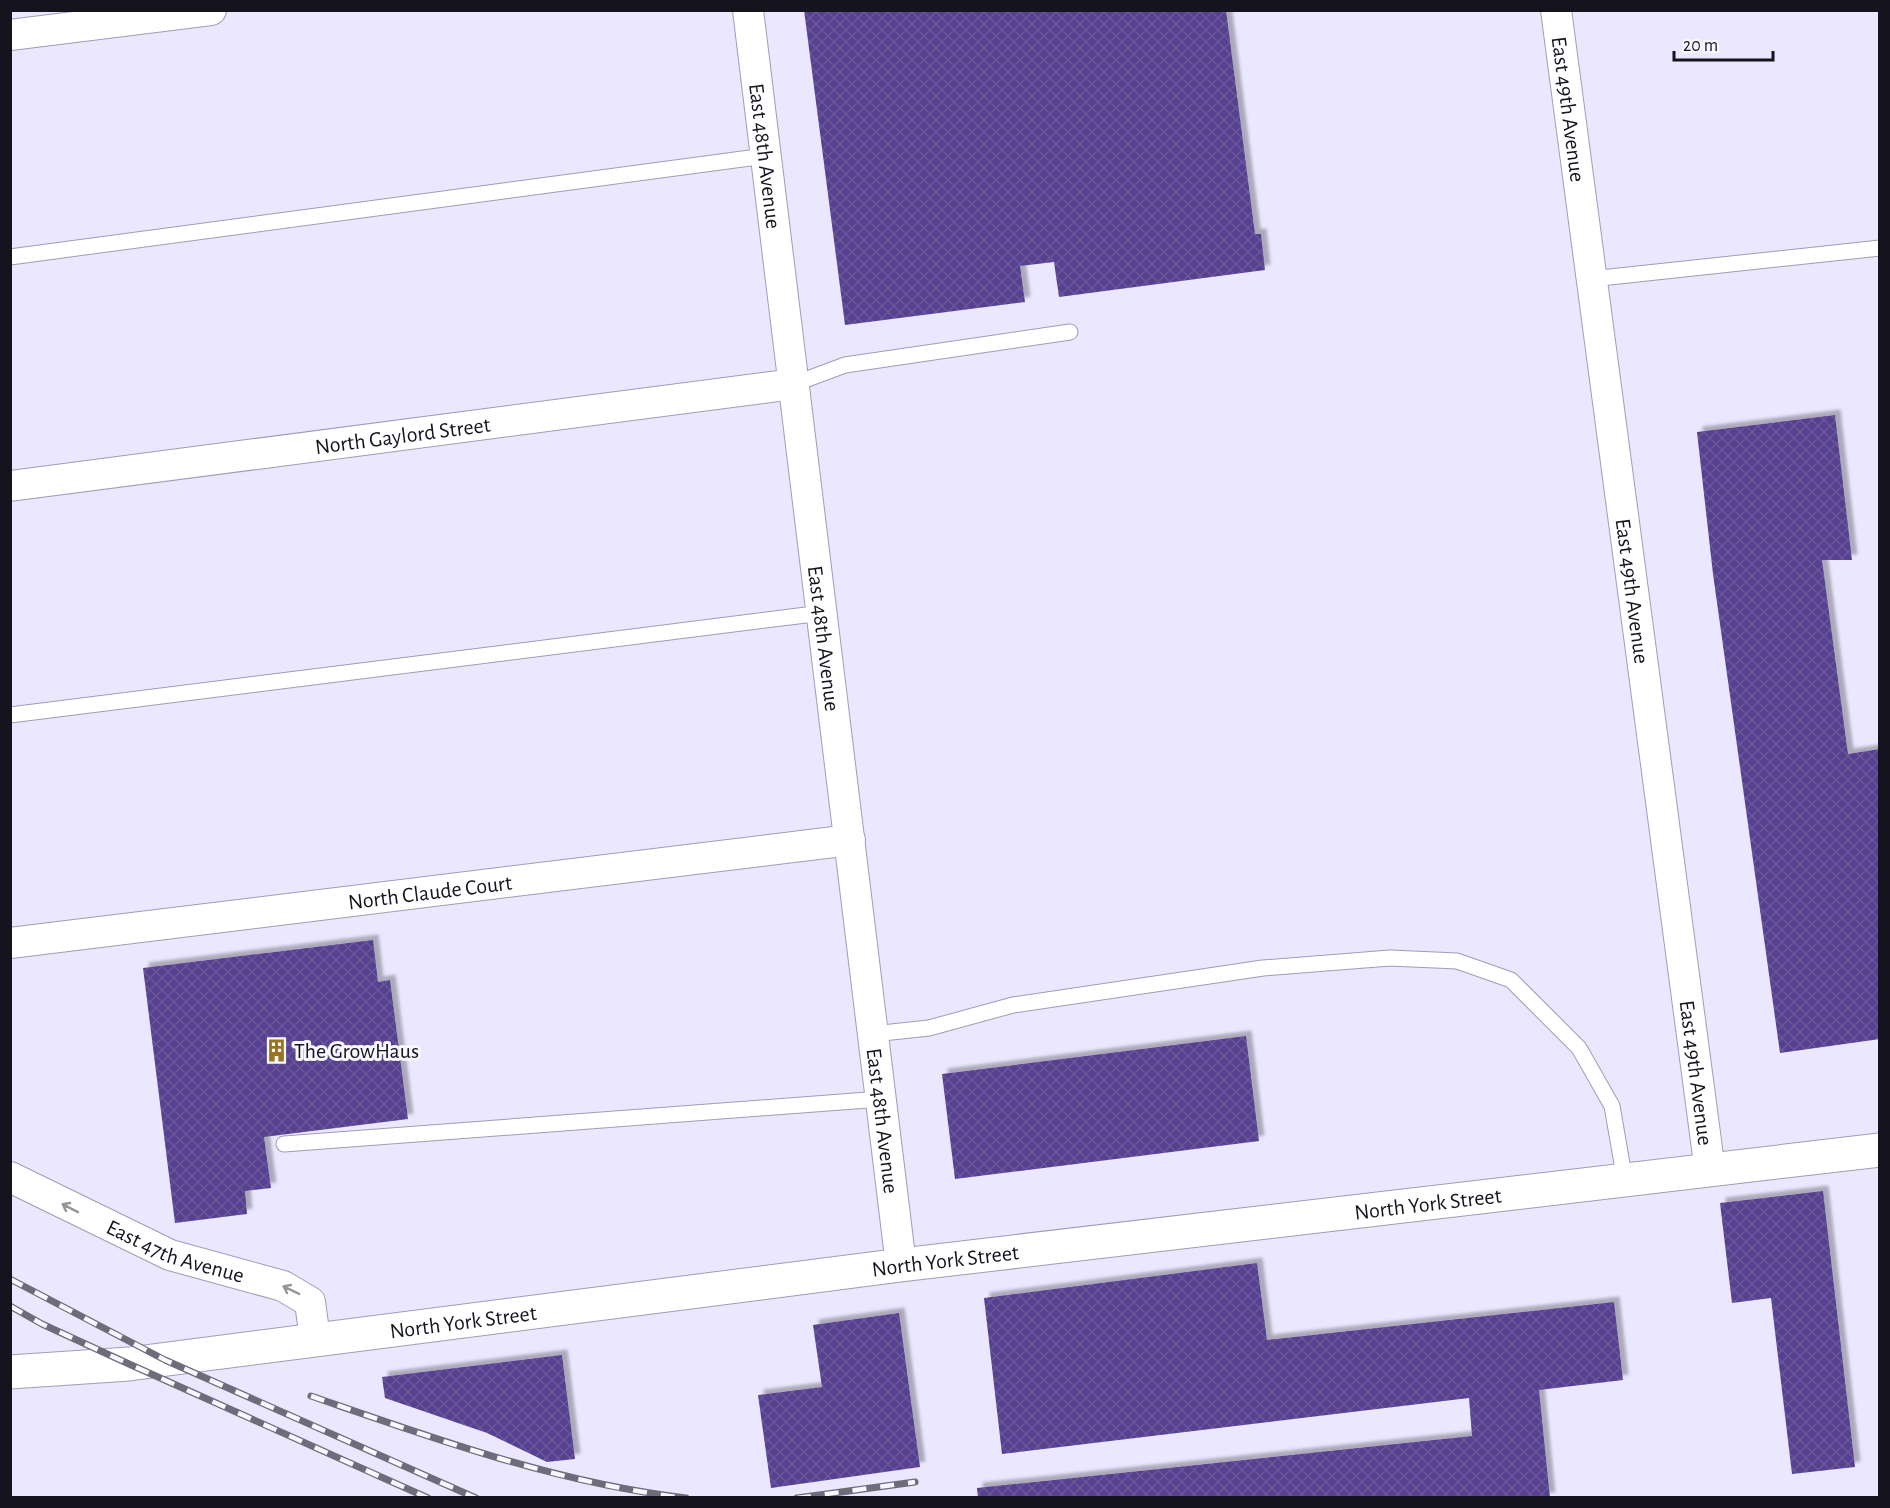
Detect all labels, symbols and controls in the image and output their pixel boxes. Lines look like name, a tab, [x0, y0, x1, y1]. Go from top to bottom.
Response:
scale bar	[1674, 24, 1773, 62]
street label: East 49th Avenue	[1548, 35, 1589, 183]
text: 20 m	[1683, 37, 1718, 55]
street label: East 48th Avenue	[745, 82, 785, 230]
street label: North Gaylord Street	[314, 414, 492, 458]
street label: East 49th Avenue	[1612, 517, 1653, 665]
street label: East 48th Avenue	[804, 564, 843, 713]
street label: North Claude Court	[347, 872, 513, 913]
street label: East 49th Avenue	[1675, 999, 1716, 1147]
building icon: The GrowHaus	[263, 1037, 289, 1063]
place label: The GrowHaus	[294, 1040, 419, 1062]
street label: East 48th Avenue	[863, 1047, 902, 1195]
street label: North York Street	[1353, 1185, 1503, 1224]
one-way arrow	[62, 1202, 80, 1213]
street label: East 47th Avenue	[103, 1216, 247, 1287]
street label: North York Street	[870, 1241, 1020, 1281]
one-way arrow	[283, 1284, 301, 1296]
street label: North York Street	[388, 1302, 538, 1342]

